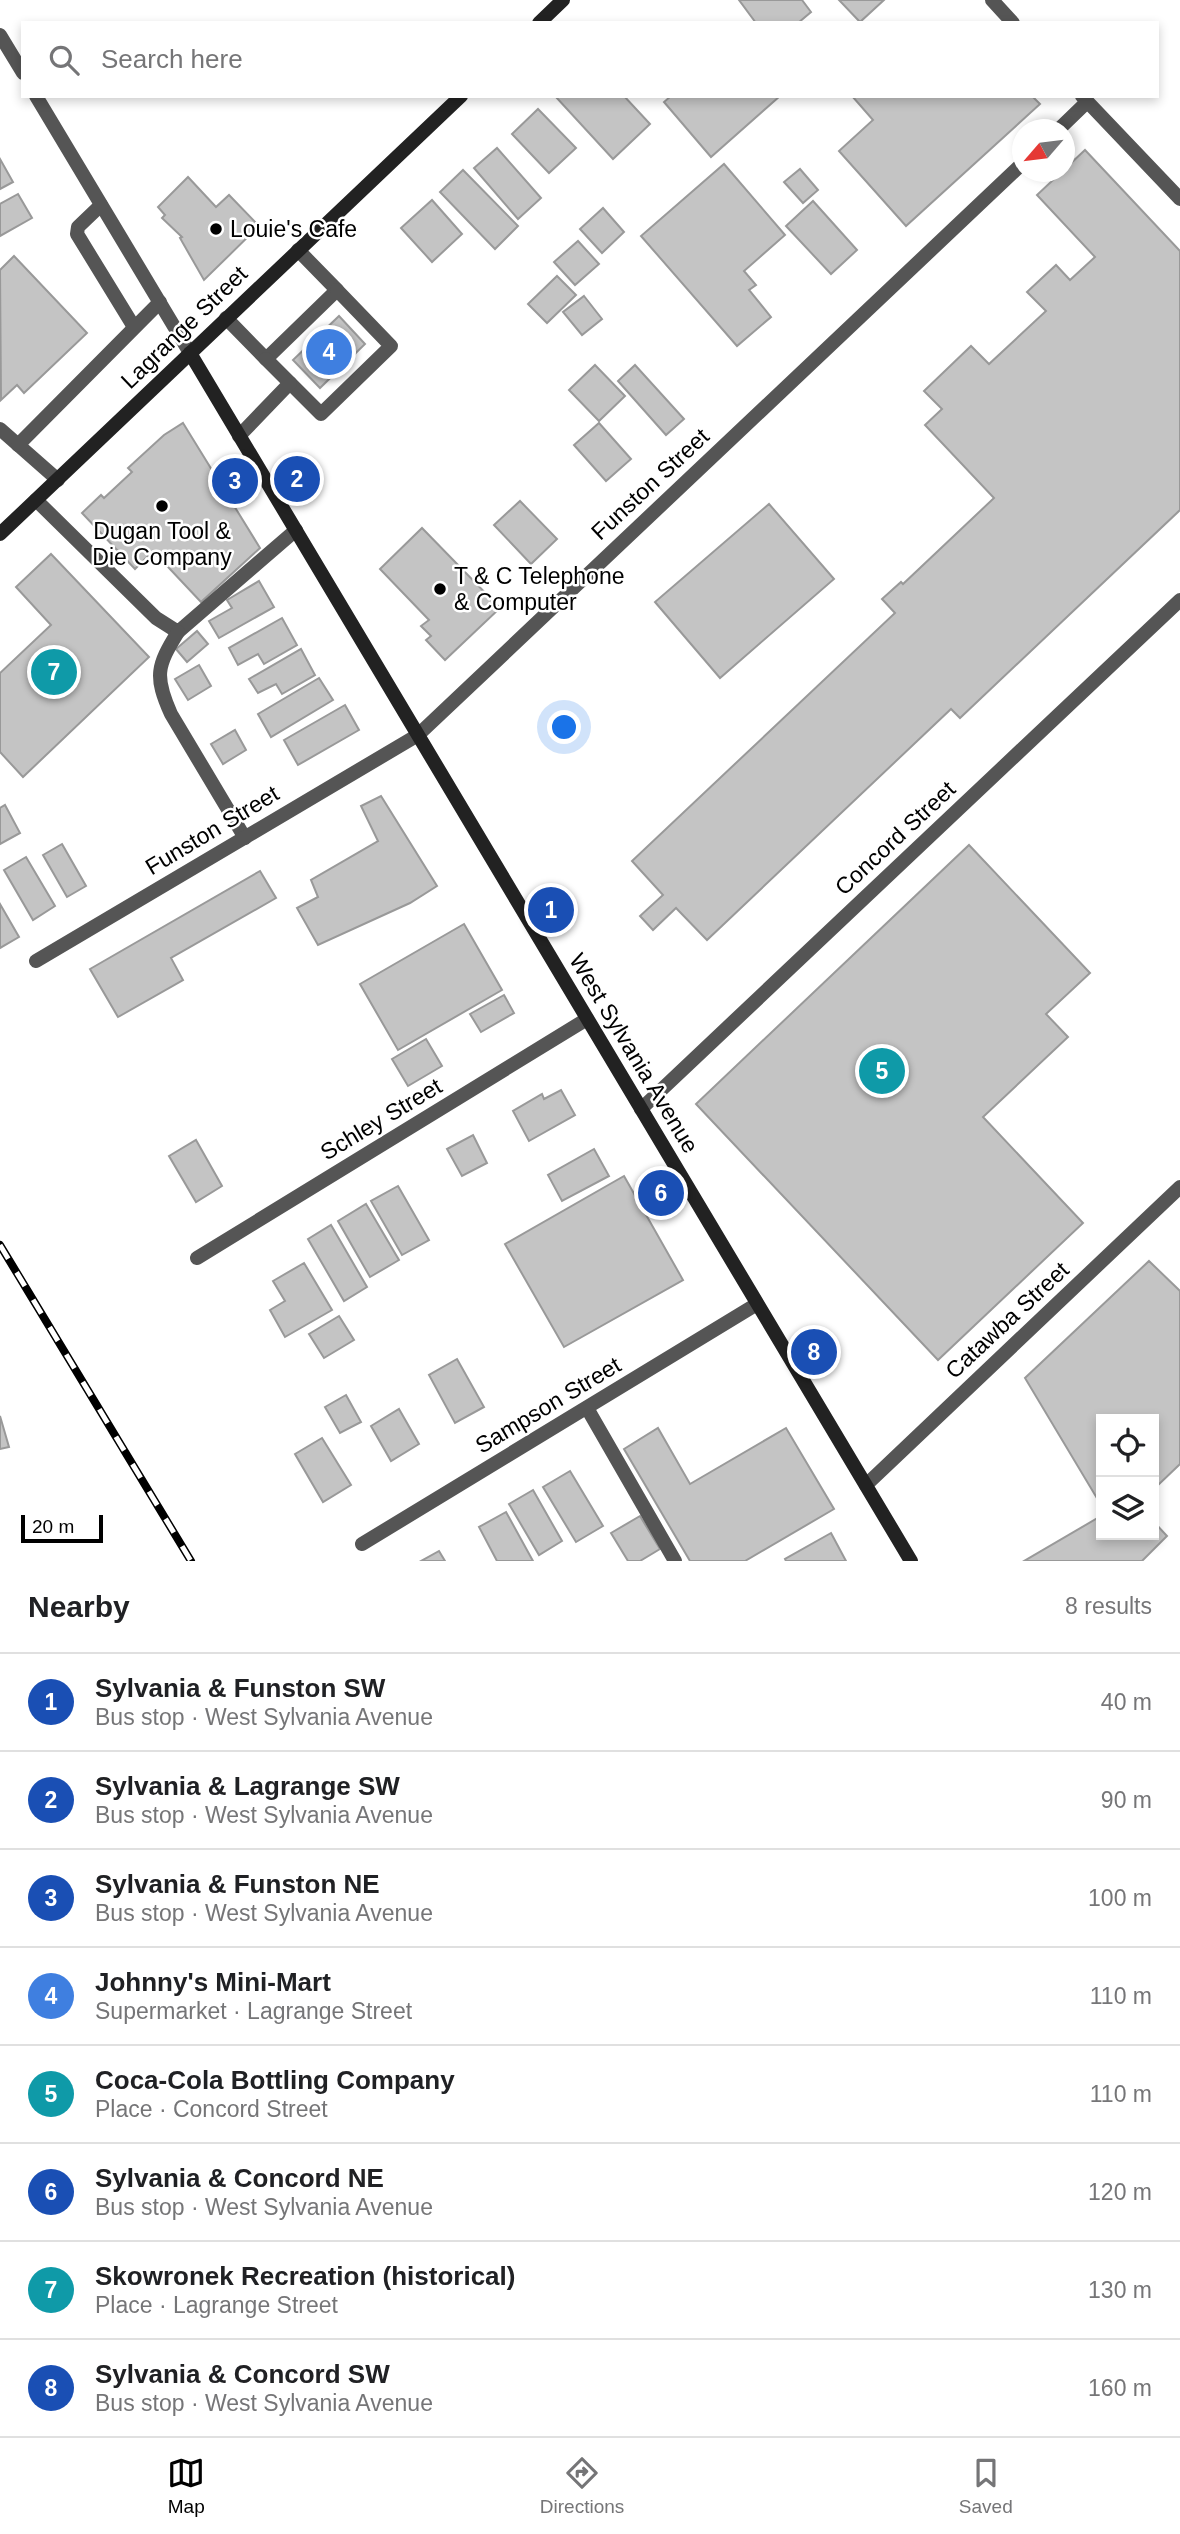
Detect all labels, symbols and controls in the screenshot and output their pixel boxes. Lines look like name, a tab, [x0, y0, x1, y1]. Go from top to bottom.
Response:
search box	[21, 21, 1159, 98]
icon: search	[45, 41, 83, 79]
text: Search here	[101, 44, 243, 74]
north arrow	[1012, 119, 1075, 182]
place label: Louie's Cafe	[230, 216, 357, 242]
marker: Louie's Cafe	[208, 221, 224, 237]
street label: Lagrange Street	[116, 260, 253, 394]
pin: 4	[306, 326, 352, 378]
street label: Funston Street	[586, 423, 714, 545]
pin: 2	[274, 453, 320, 505]
pin: 3	[212, 455, 258, 507]
marker: Dugan Tool & Die Company	[154, 498, 170, 514]
place label: Dugan Tool & Die Company	[92, 518, 232, 570]
place label: T & C Telephone & Computer	[454, 563, 625, 615]
marker: T & C Telephone & Computer	[432, 581, 448, 597]
pin: 7	[31, 646, 77, 698]
your location	[547, 710, 581, 744]
street label: Concord Street	[830, 775, 961, 900]
street label: Funston Street	[141, 780, 284, 880]
pin: 1	[528, 884, 574, 936]
street label: West Sylvania Avenue	[564, 949, 704, 1157]
pin: 5	[859, 1045, 905, 1097]
street label: Schley Street	[316, 1072, 447, 1165]
pin: 6	[638, 1167, 684, 1219]
street label: Catawba Street	[940, 1256, 1074, 1384]
pin: 8	[791, 1326, 837, 1378]
street label: Sampson Street	[471, 1351, 626, 1459]
map controls	[1096, 1414, 1159, 1540]
button: locate	[1096, 1414, 1159, 1477]
button: layers	[1096, 1477, 1159, 1540]
scale bar	[21, 1512, 103, 1544]
text: 20 m	[32, 1516, 74, 1537]
text: Nearby	[28, 1590, 130, 1623]
text: 8 results	[1065, 1593, 1152, 1619]
text: Sylvania & Funston SW	[95, 1673, 385, 1703]
text: 1	[45, 1689, 57, 1715]
text: 40 m	[1101, 1689, 1152, 1715]
text: Bus stop · West Sylvania Avenue	[95, 1704, 433, 1730]
text: Sylvania & Lagrange SW	[95, 1771, 400, 1801]
text: 2	[45, 1787, 57, 1813]
text: 90 m	[1101, 1787, 1152, 1813]
text: Bus stop · West Sylvania Avenue	[95, 1802, 433, 1828]
text: Sylvania & Funston NE	[95, 1869, 380, 1899]
text: 3	[45, 1885, 57, 1911]
text: 100 m	[1088, 1885, 1152, 1911]
text: Bus stop · West Sylvania Avenue	[95, 1900, 433, 1926]
text: Johnny's Mini-Mart	[95, 1967, 331, 1997]
text: 4	[45, 1983, 57, 2009]
text: 110 m	[1090, 1983, 1152, 2009]
text: Supermarket · Lagrange Street	[95, 1998, 412, 2024]
text: Coca-Cola Bottling Company	[95, 2065, 455, 2095]
text: 5	[45, 2081, 57, 2107]
text: 110 m	[1090, 2081, 1152, 2107]
text: Place · Concord Street	[95, 2096, 328, 2122]
text: Sylvania & Concord NE	[95, 2163, 384, 2193]
text: 6	[45, 2179, 57, 2205]
text: 120 m	[1088, 2179, 1152, 2205]
text: Bus stop · West Sylvania Avenue	[95, 2194, 433, 2220]
text: Skowronek Recreation (historical)	[95, 2261, 515, 2291]
text: 7	[45, 2277, 57, 2303]
text: 130 m	[1088, 2277, 1152, 2303]
text: Place · Lagrange Street	[95, 2292, 338, 2318]
text: Sylvania & Concord SW	[95, 2359, 390, 2389]
text: 8	[45, 2375, 57, 2401]
text: 160 m	[1088, 2375, 1152, 2401]
text: Bus stop · West Sylvania Avenue	[95, 2390, 433, 2416]
tab: Map	[167, 2454, 205, 2518]
tab: Directions	[540, 2454, 624, 2518]
tab: Saved	[959, 2454, 1013, 2518]

